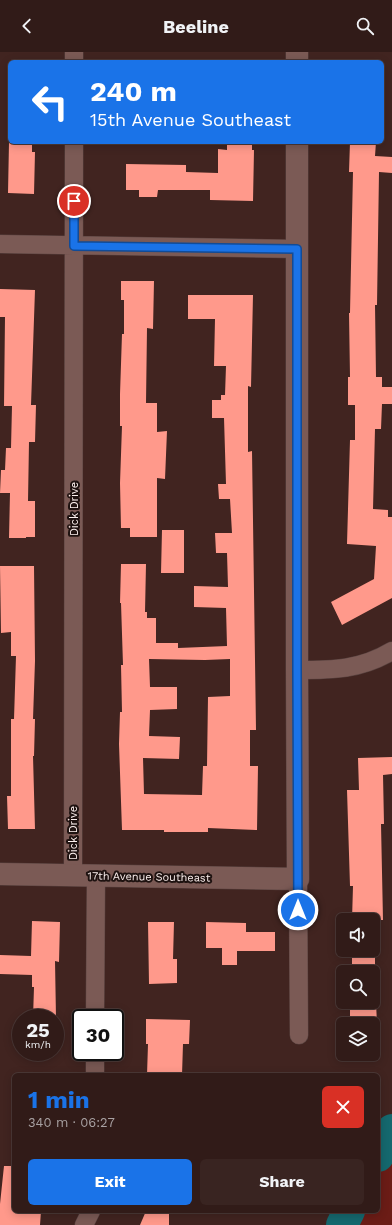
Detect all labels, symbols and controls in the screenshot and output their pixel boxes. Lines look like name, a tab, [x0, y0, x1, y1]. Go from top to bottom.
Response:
icon: back	[16, 15, 38, 37]
icon: search	[354, 15, 376, 37]
text: Beeline	[163, 16, 229, 37]
text: 240 m	[90, 75, 177, 108]
icon: left	[24, 76, 76, 128]
text: 15th Avenue Southeast	[90, 109, 291, 130]
pin	[57, 184, 91, 218]
icon: arrive	[63, 190, 85, 212]
street label: Dick Drive	[68, 482, 81, 536]
street label: Dick Drive	[67, 806, 80, 860]
street label: 17th Avenue Southeast	[88, 869, 211, 885]
position arrow	[277, 889, 319, 931]
map controls	[336, 913, 380, 1061]
button: sound	[336, 913, 380, 957]
button: search	[336, 965, 380, 1009]
speed limit sign: 30	[72, 1009, 124, 1061]
button: layers	[336, 1017, 380, 1061]
text: 25	[26, 1018, 50, 1042]
text: km/h	[25, 1039, 51, 1050]
text: 1 min	[28, 1086, 90, 1114]
button: close	[322, 1086, 364, 1128]
text: 340 m · 06:27	[28, 1115, 115, 1130]
button: Exit	[28, 1159, 192, 1205]
button: Share	[200, 1159, 364, 1205]

